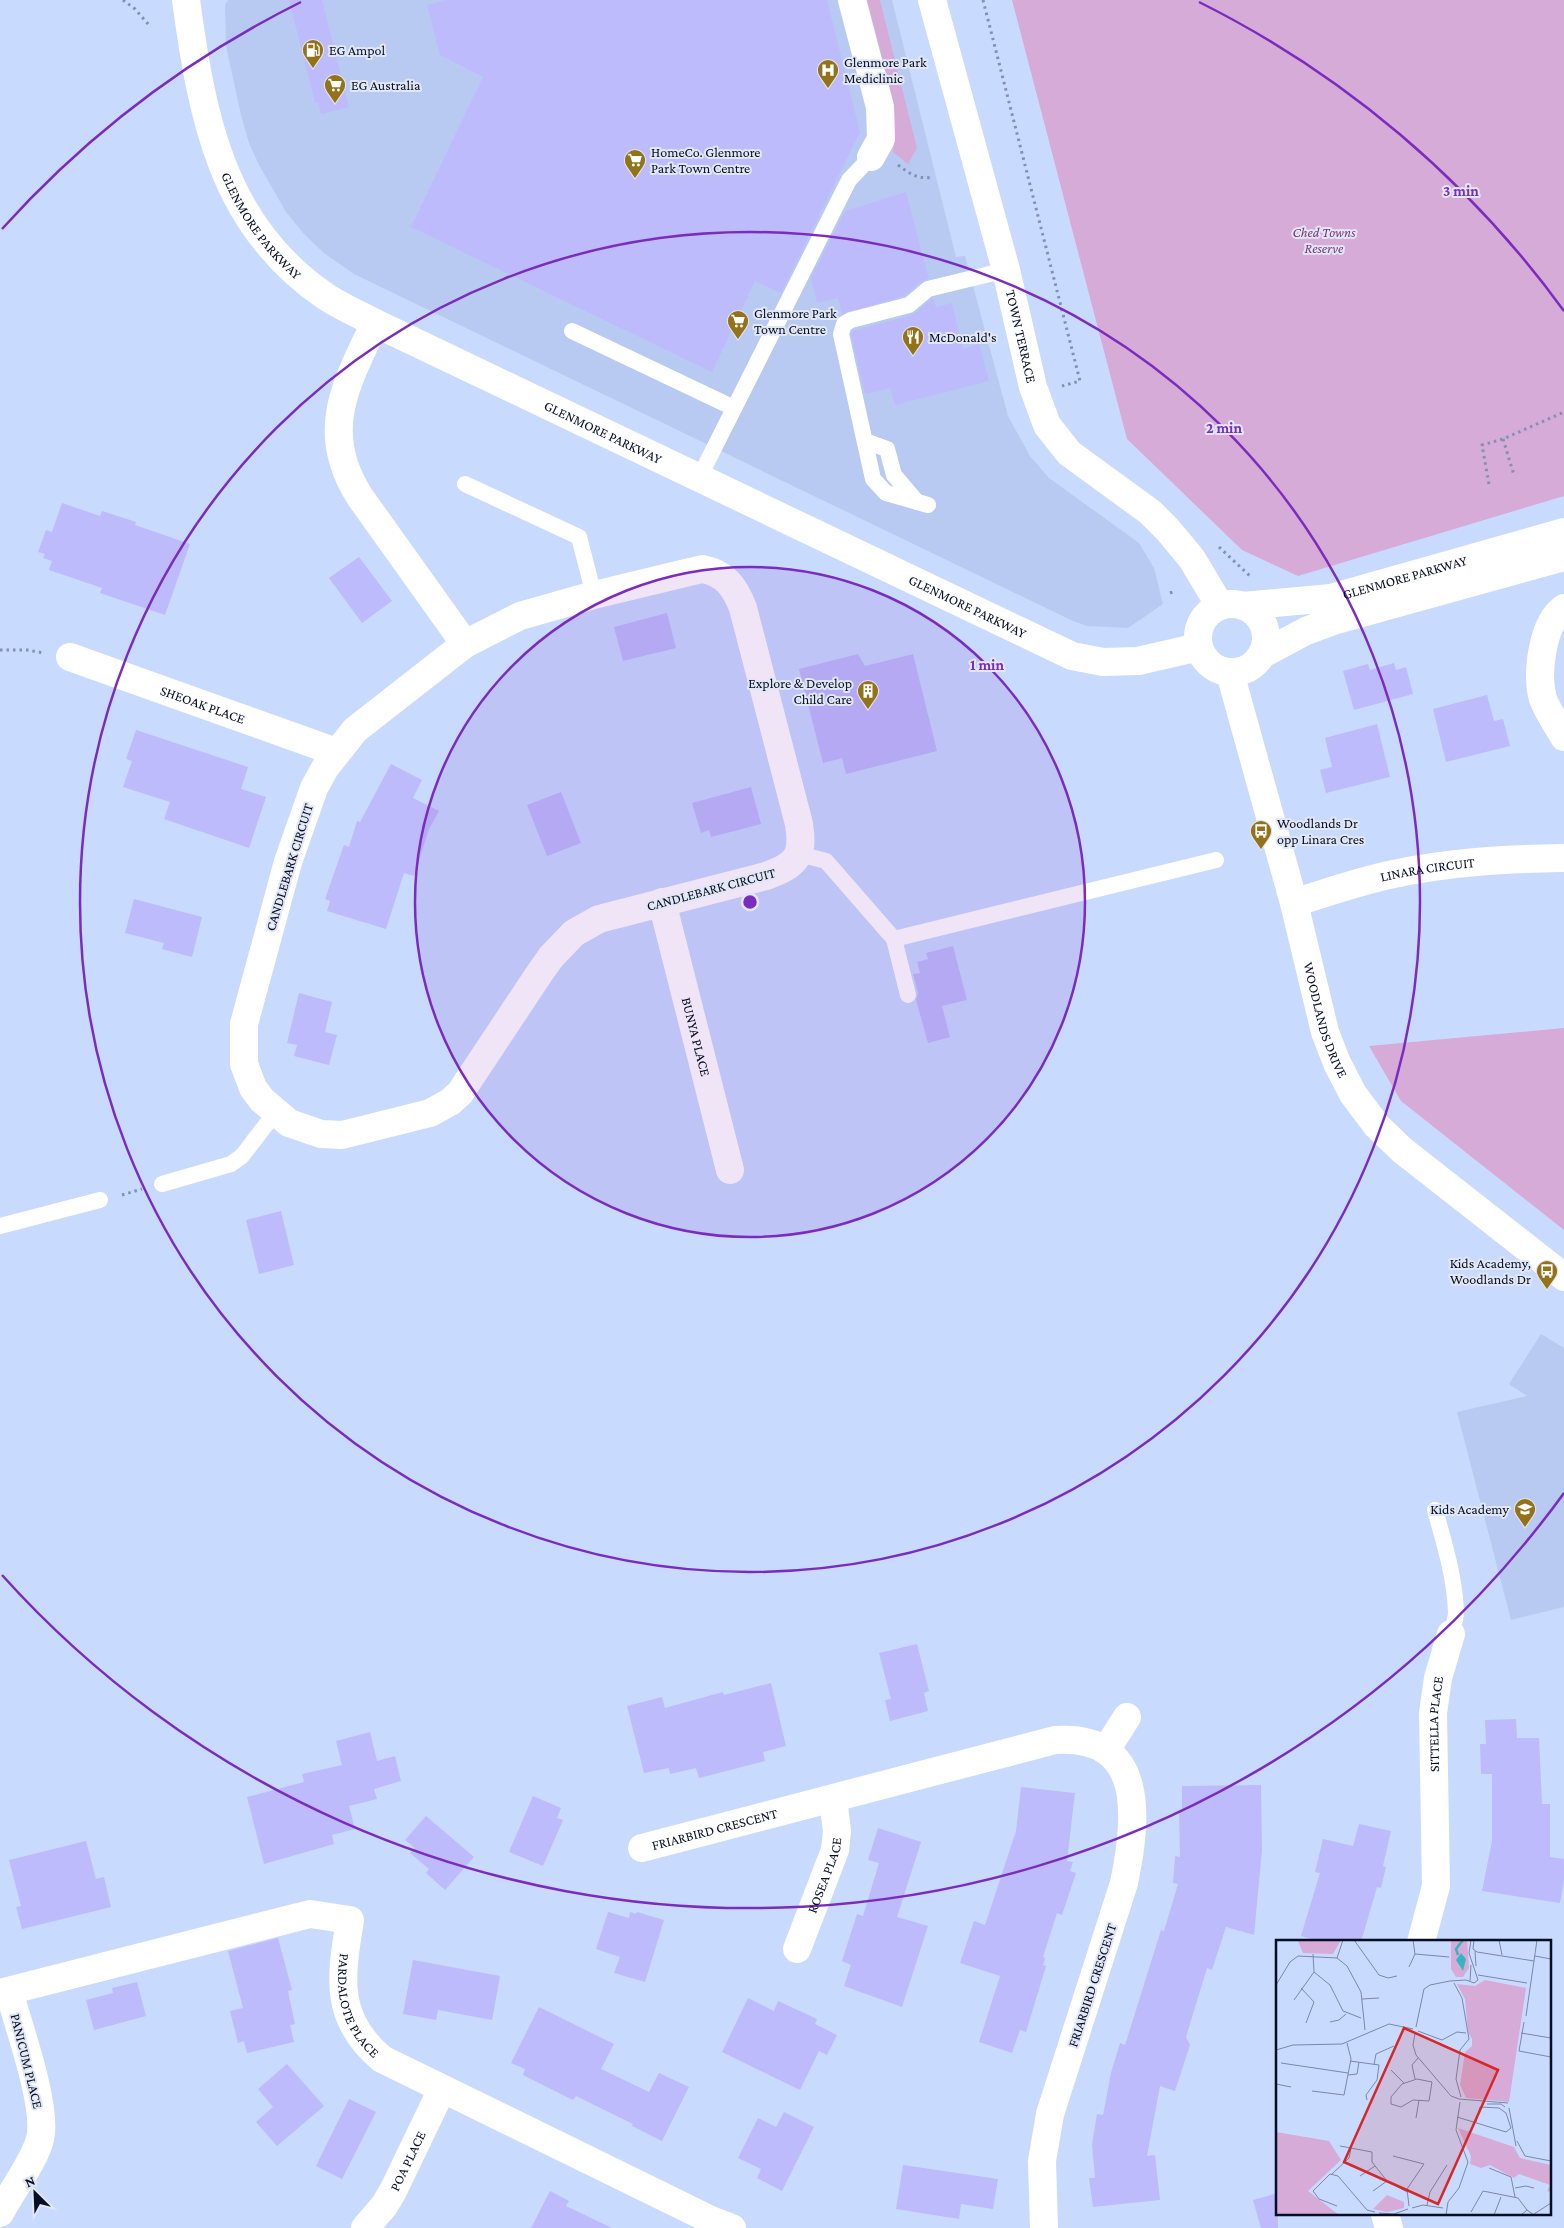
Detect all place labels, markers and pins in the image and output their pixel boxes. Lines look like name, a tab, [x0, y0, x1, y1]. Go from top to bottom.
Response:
fuel station icon: EG Ampol	[301, 38, 325, 69]
place label: EG Ampol	[329, 42, 386, 58]
place label: Glenmore Park Mediclinic	[844, 54, 927, 86]
hospital icon: Glenmore Park Mediclinic	[816, 58, 840, 89]
supermarket icon: EG Australia	[323, 73, 347, 104]
place label: EG Australia	[351, 77, 421, 93]
place label: HomeCo. Glenmore Park Town Centre	[651, 144, 761, 176]
supermarket icon: HomeCo. Glenmore Park Town Centre	[623, 148, 647, 179]
place label: Glenmore Park Town Centre	[754, 305, 837, 337]
supermarket icon: Glenmore Park Town Centre	[726, 309, 750, 340]
restaurant icon: McDonald's	[901, 325, 925, 356]
place label: McDonald's	[929, 329, 996, 345]
place label: Explore & Develop Child Care	[748, 675, 852, 707]
building icon: Explore & Develop Child Care	[856, 679, 880, 710]
place label: Woodlands Dr opp Linara Cres	[1277, 815, 1364, 847]
bus stop icon: Woodlands Dr opp Linara Cres	[1249, 819, 1273, 850]
centre of rings	[741, 893, 759, 911]
place label: Kids Academy, Woodlands Dr	[1450, 1255, 1531, 1287]
bus stop icon: Kids Academy, Woodlands Dr	[1535, 1259, 1559, 1290]
school or university icon: Kids Academy	[1513, 1497, 1537, 1528]
place label: Kids Academy	[1430, 1501, 1510, 1517]

